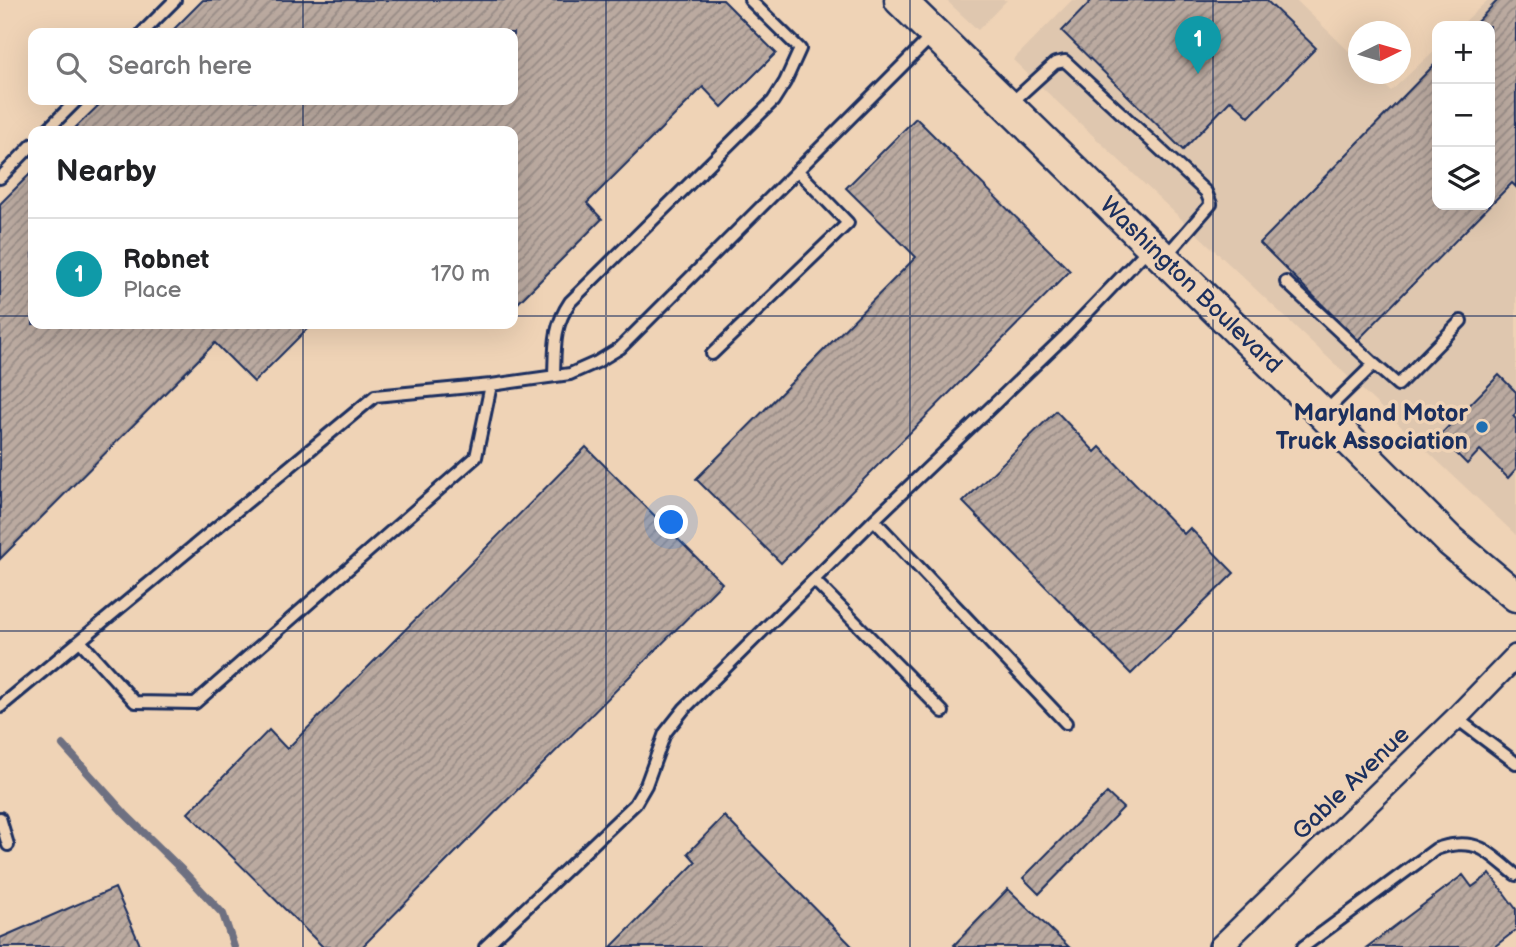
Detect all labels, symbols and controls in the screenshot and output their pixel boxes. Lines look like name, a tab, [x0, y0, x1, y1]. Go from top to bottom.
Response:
pin: 1	[1175, 16, 1221, 74]
north arrow	[1348, 21, 1411, 84]
map controls	[1432, 21, 1495, 210]
button: +	[1432, 21, 1495, 84]
search box	[28, 28, 518, 105]
icon: search	[52, 48, 90, 86]
text: Search here	[108, 51, 252, 82]
button: −	[1432, 84, 1495, 147]
button: layers	[1432, 147, 1495, 210]
text: Nearby	[56, 154, 156, 190]
street label: Washington Boulevard	[1094, 191, 1288, 379]
text: Robnet	[123, 245, 209, 276]
text: 1	[74, 260, 84, 288]
text: 170 m	[431, 260, 490, 288]
text: Place	[123, 276, 181, 304]
place label: Maryland Motor Truck Association	[1276, 399, 1468, 456]
marker: Maryland Motor Truck Association	[1474, 419, 1490, 435]
your location	[654, 505, 688, 539]
street label: Gable Avenue	[1286, 720, 1416, 846]

